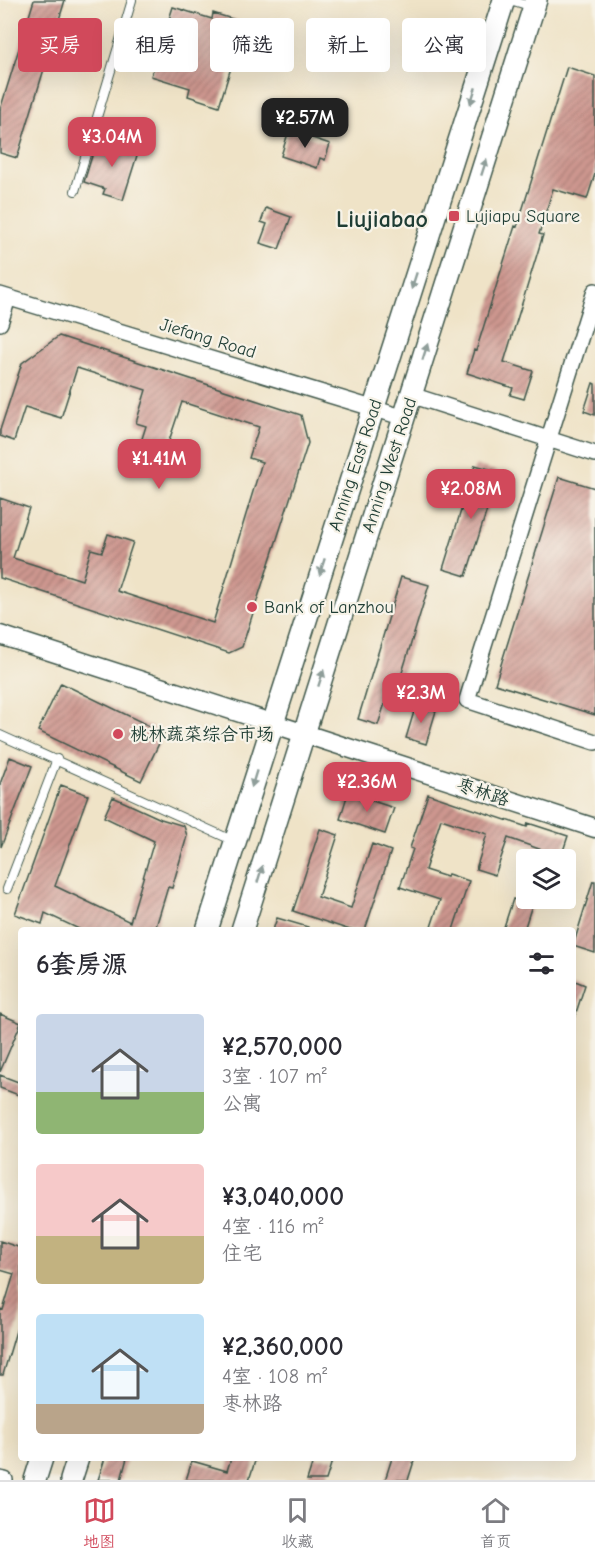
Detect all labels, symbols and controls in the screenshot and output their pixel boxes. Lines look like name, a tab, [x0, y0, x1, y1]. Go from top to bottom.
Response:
chip: 买房	[18, 18, 102, 72]
chip: 租房	[114, 18, 198, 72]
chip: 筛选	[210, 18, 294, 72]
chip: 新上	[306, 18, 390, 72]
chip: 公寓	[402, 18, 486, 72]
one-way arrow	[468, 87, 478, 105]
pin: ¥2.57M	[256, 98, 354, 149]
text: ¥2.57M	[275, 106, 335, 129]
pin: ¥3.04M	[63, 117, 161, 168]
text: ¥3.04M	[82, 125, 142, 148]
one-way arrow	[480, 158, 489, 176]
district label: Liujiabao	[336, 205, 428, 233]
place label: Lujiapu Square	[466, 206, 580, 227]
marker: Lujiapu Square	[447, 209, 461, 223]
one-way arrow	[409, 272, 418, 290]
street label: Jiefang Road	[157, 314, 259, 363]
one-way arrow	[421, 343, 430, 361]
street label: Anning West Road	[358, 395, 421, 535]
street label: Anning East Road	[324, 396, 387, 534]
pin: ¥1.41M	[110, 439, 208, 490]
text: ¥1.41M	[132, 447, 186, 470]
pin: ¥2.08M	[422, 469, 520, 520]
text: ¥2.08M	[440, 477, 502, 500]
one-way arrow	[317, 558, 326, 576]
place label: Bank of Lanzhou	[264, 597, 394, 618]
marker: Bank of Lanzhou	[245, 600, 259, 614]
one-way arrow	[317, 669, 326, 687]
pin: ¥2.3M	[379, 673, 463, 724]
text: ¥2.3M	[396, 681, 446, 704]
place label: 桃林蔬菜综合市场	[130, 724, 274, 745]
marker: 桃林蔬菜综合市场	[111, 727, 125, 741]
pin: ¥2.36M	[318, 762, 416, 813]
one-way arrow	[249, 770, 258, 788]
text: ¥2.36M	[337, 770, 397, 793]
street label: 枣林路	[454, 774, 512, 811]
map controls	[516, 849, 576, 909]
button: layers	[516, 849, 576, 909]
one-way arrow	[256, 865, 265, 883]
icon: filters	[525, 947, 558, 980]
text: 6套房源	[36, 950, 128, 980]
text: ¥2,570,000	[222, 1032, 343, 1062]
icon: home	[84, 1038, 156, 1110]
text: 3室 · 107 m²	[222, 1065, 327, 1088]
text: 公寓	[222, 1092, 262, 1115]
text: ¥3,040,000	[222, 1182, 344, 1212]
icon: home	[84, 1188, 156, 1260]
text: 4室 · 116 m²	[222, 1215, 323, 1238]
text: 住宅	[222, 1242, 262, 1265]
text: ¥2,360,000	[222, 1332, 344, 1362]
icon: home	[84, 1338, 156, 1410]
text: 4室 · 108 m²	[222, 1365, 327, 1388]
text: 枣林路	[222, 1392, 282, 1415]
tab: 地图	[83, 1494, 116, 1552]
tab: 收藏	[281, 1494, 314, 1552]
tab: 首页	[479, 1494, 512, 1552]

